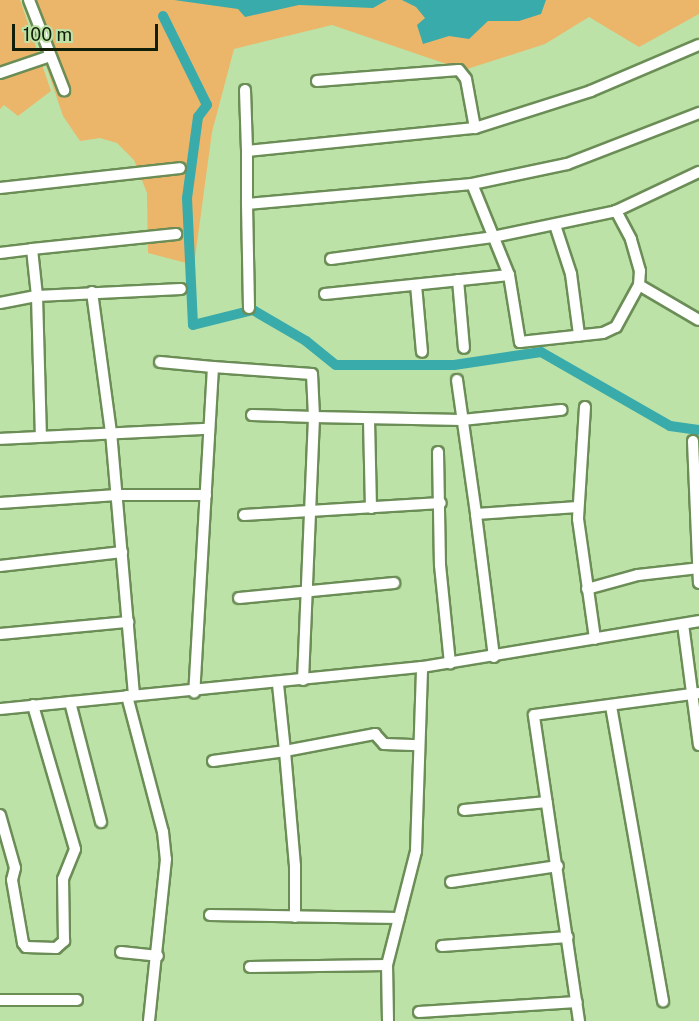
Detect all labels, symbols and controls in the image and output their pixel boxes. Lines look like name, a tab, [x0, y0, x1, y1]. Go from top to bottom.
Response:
scale bar	[15, 12, 160, 50]
text: 100 m	[23, 24, 72, 45]

